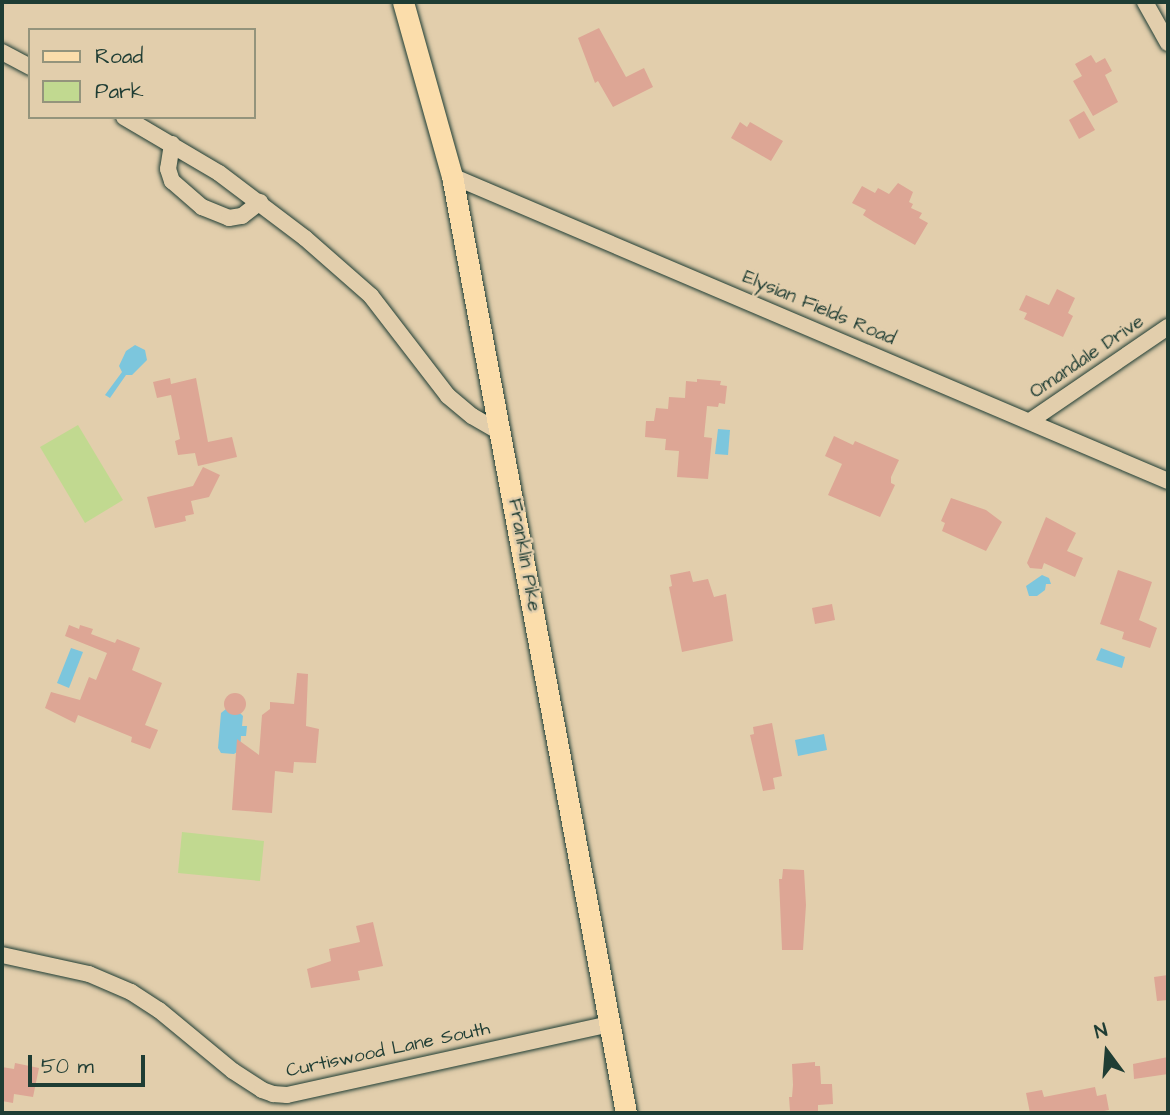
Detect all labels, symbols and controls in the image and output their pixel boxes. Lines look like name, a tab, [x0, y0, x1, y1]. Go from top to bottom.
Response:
legend	[28, 28, 256, 119]
text: Road	[95, 42, 143, 71]
text: Park	[95, 77, 144, 106]
street label: Elysian Fields Road	[739, 266, 899, 350]
street label: Omandale Drive	[1026, 310, 1148, 404]
street label: Franklin Pike	[503, 497, 545, 613]
street label: Curtiswood Lane South	[284, 1017, 492, 1083]
north arrow	[1072, 1017, 1142, 1087]
text: N	[1092, 1017, 1111, 1046]
scale bar	[32, 1042, 149, 1086]
text: 50 m	[41, 1052, 94, 1081]

